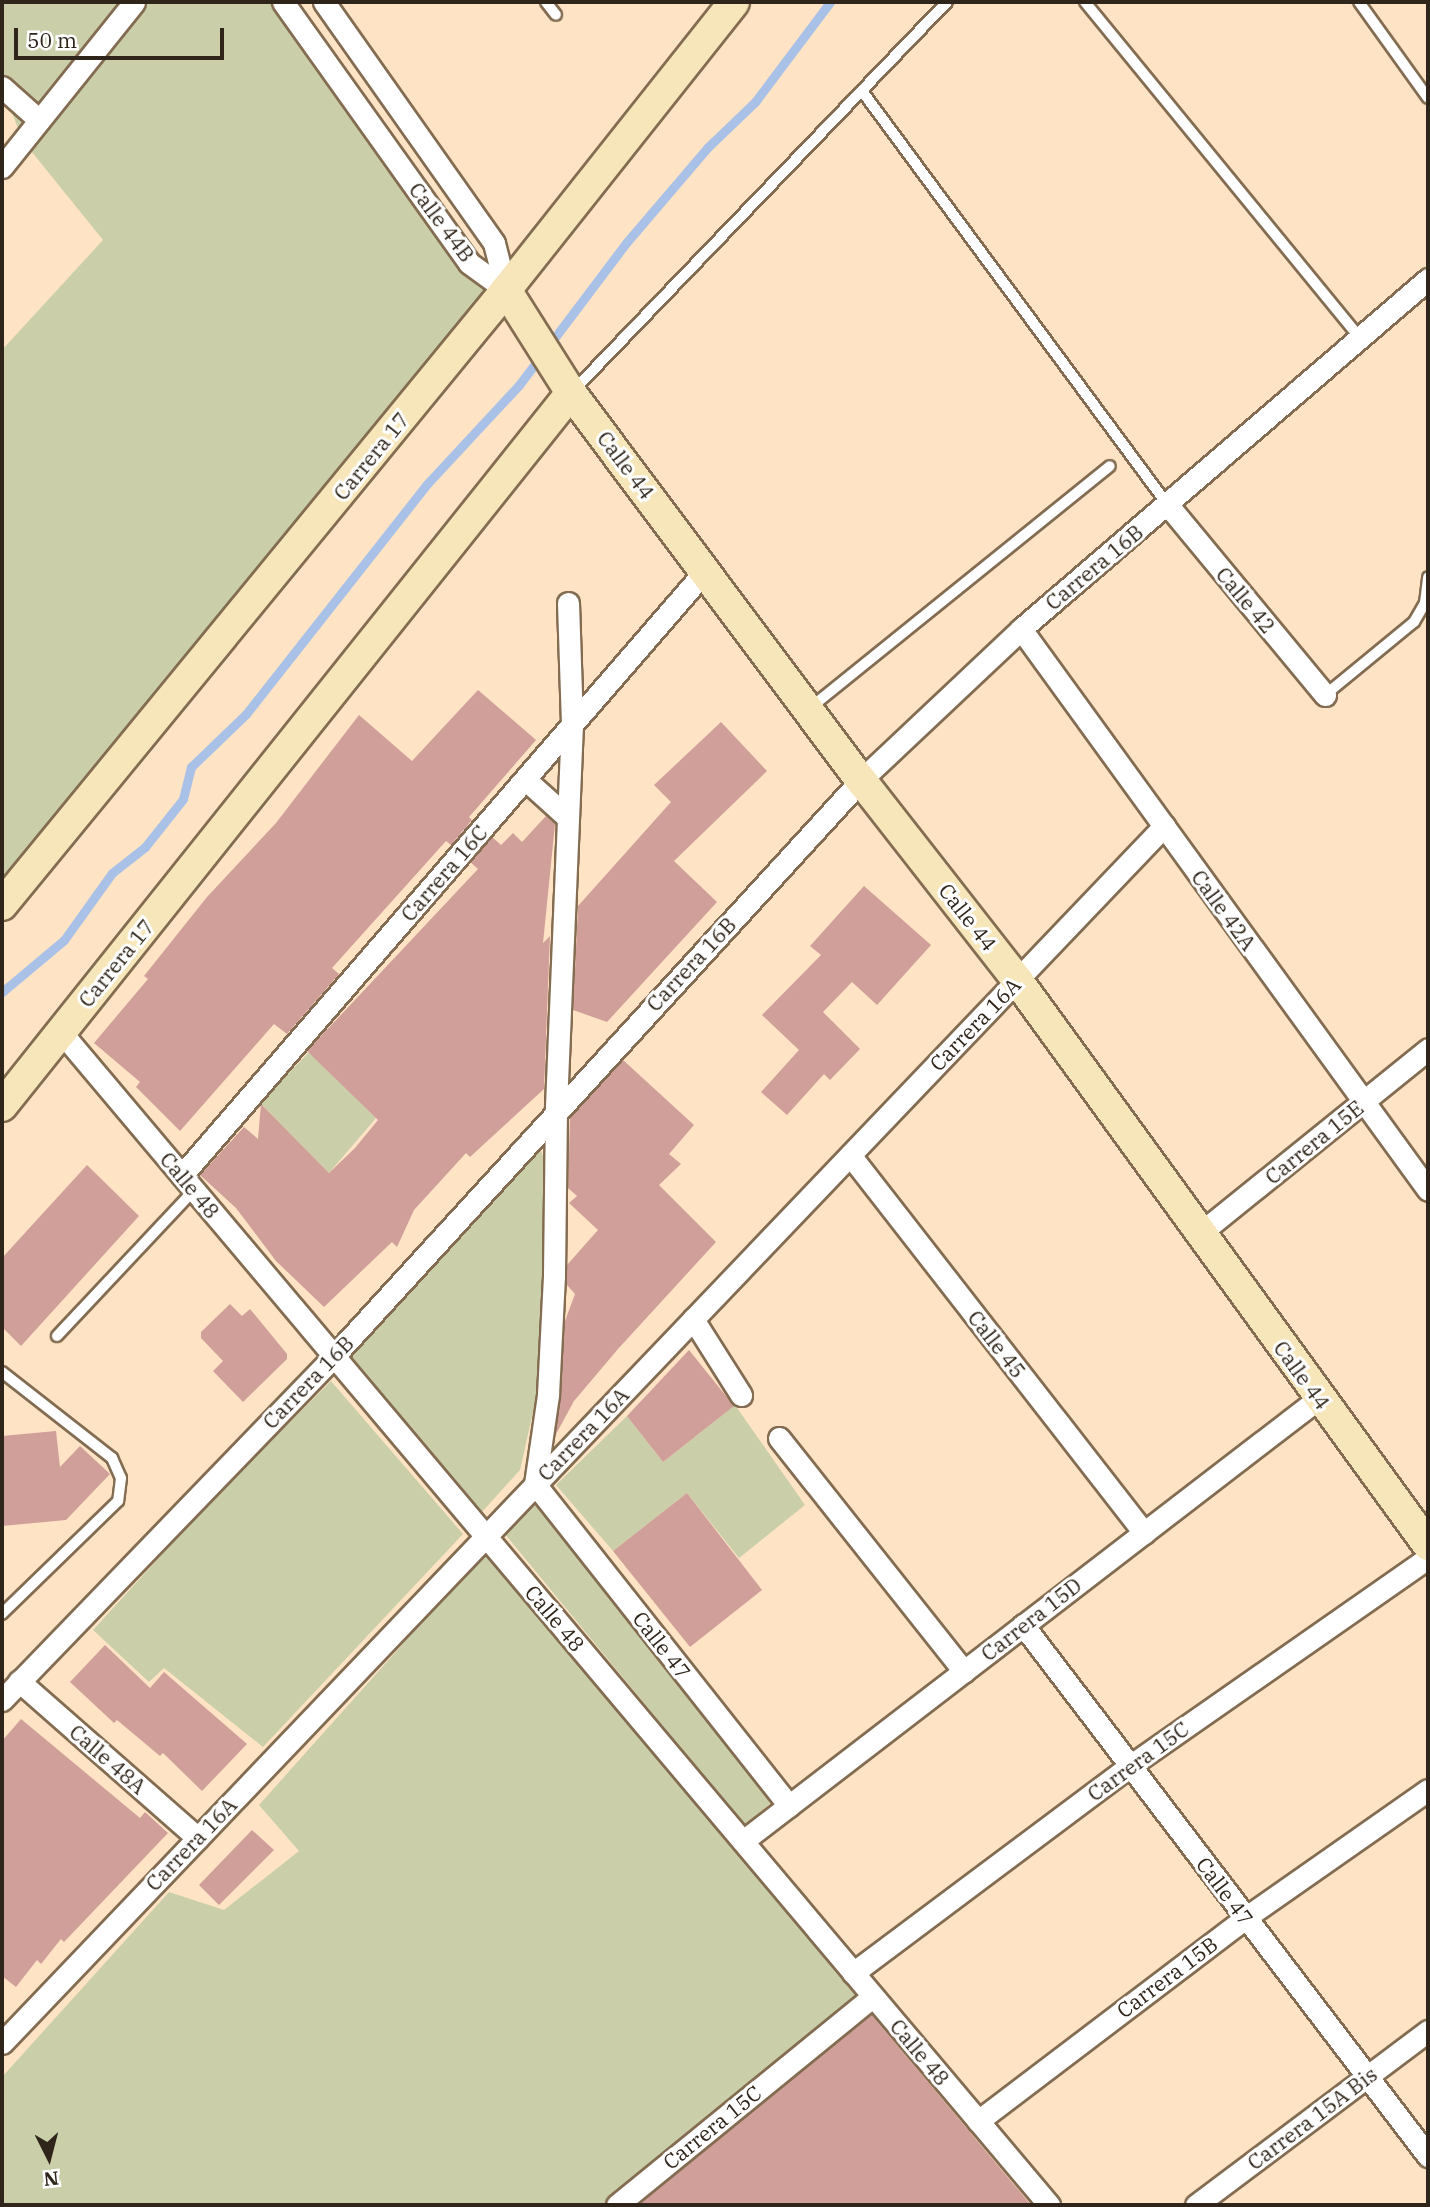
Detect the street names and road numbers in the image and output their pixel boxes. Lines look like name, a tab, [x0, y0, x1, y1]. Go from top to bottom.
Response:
street label: Calle 44B	[404, 177, 480, 267]
street label: Carrera 17	[328, 407, 414, 505]
street label: Calle 44	[592, 426, 660, 504]
street label: Carrera 16B	[1040, 519, 1148, 615]
street label: Calle 42	[1211, 562, 1281, 638]
street label: Carrera 16C	[395, 820, 493, 926]
street label: Calle 42A	[1186, 865, 1262, 955]
street label: Calle 44	[934, 878, 1002, 956]
street label: Carrera 16B	[641, 912, 741, 1016]
street label: Carrera 17	[73, 914, 159, 1012]
street label: Carrera 16A	[924, 972, 1026, 1076]
street label: Carrera 15E	[1260, 1095, 1368, 1189]
street label: Calle 48	[155, 1147, 225, 1223]
street label: Calle 45	[963, 1305, 1031, 1383]
street label: Carrera 16B	[257, 1330, 359, 1434]
street label: Calle 44	[1269, 1336, 1335, 1414]
street label: Carrera 16A	[532, 1382, 634, 1486]
street label: Carrera 15D	[976, 1572, 1086, 1666]
street label: Calle 48	[520, 1580, 590, 1656]
street label: Calle 47	[628, 1606, 696, 1684]
street label: Carrera 15C	[1082, 1716, 1194, 1806]
street label: Calle 48A	[65, 1719, 151, 1799]
street label: Carrera 16A	[140, 1792, 242, 1896]
street label: Calle 47	[1191, 1852, 1259, 1930]
street label: Carrera 15B	[1112, 1931, 1222, 2023]
street label: Calle 48	[885, 2014, 955, 2090]
street label: Carrera 15A Bis	[1242, 2061, 1382, 2175]
street label: Carrera 15C	[658, 2080, 766, 2174]

